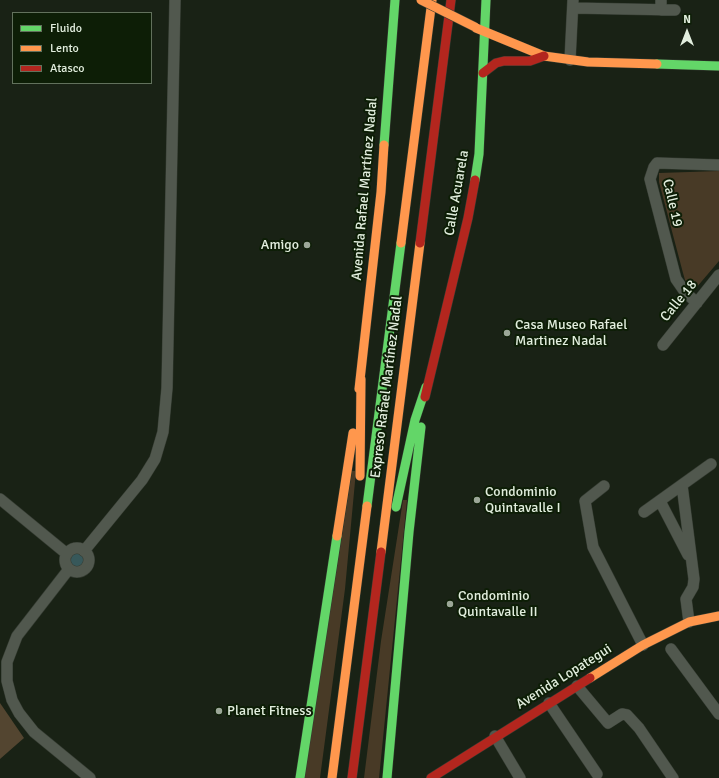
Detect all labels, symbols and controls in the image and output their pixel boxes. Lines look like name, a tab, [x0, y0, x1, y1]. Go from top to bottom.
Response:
legend	[12, 12, 152, 84]
north arrow	[667, 12, 707, 52]
text: N	[683, 13, 691, 26]
text: Fluido	[50, 21, 82, 36]
text: Lento	[50, 41, 79, 56]
text: Atasco	[50, 61, 85, 76]
street label: Avenida Rafael Martínez Nadal	[349, 97, 381, 281]
street label: Calle Acuarela	[441, 149, 473, 237]
street label: Calle 19	[658, 177, 686, 229]
place label: Amigo	[261, 237, 299, 253]
marker: Amigo	[302, 240, 312, 250]
street label: Calle 18	[657, 277, 701, 325]
street label: Expreso Rafael Martínez Nadal	[367, 295, 407, 479]
place label: Casa Museo Rafael Martinez Nadal	[515, 317, 627, 350]
marker: Casa Museo Rafael Martinez Nadal	[502, 328, 512, 338]
place label: Condominio Quintavalle I	[485, 484, 561, 516]
marker: Condominio Quintavalle I	[472, 495, 482, 505]
place label: Condominio Quintavalle II	[458, 588, 538, 620]
marker: Condominio Quintavalle II	[445, 599, 455, 609]
street label: Avenida Lopategui	[513, 641, 615, 713]
place label: Planet Fitness	[227, 703, 312, 719]
marker: Planet Fitness	[214, 706, 224, 716]

